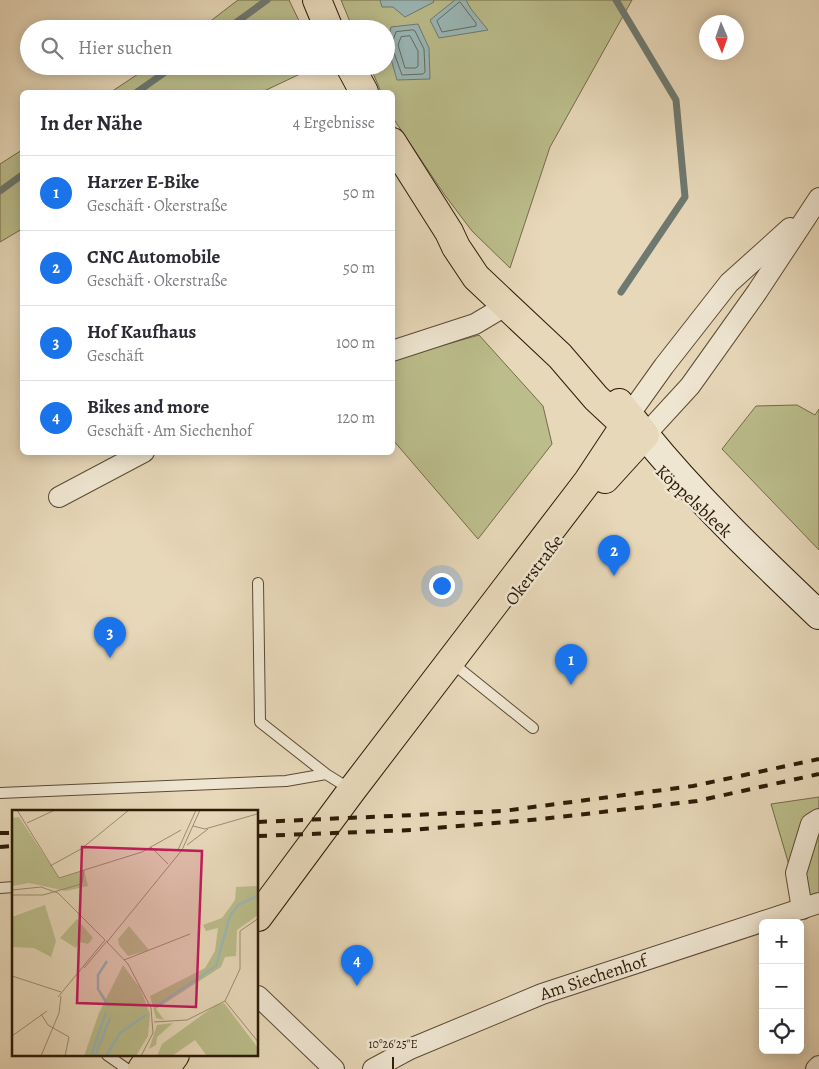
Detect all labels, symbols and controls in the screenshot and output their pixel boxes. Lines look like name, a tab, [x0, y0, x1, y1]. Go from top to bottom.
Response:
north arrow	[699, 15, 744, 60]
search box	[20, 20, 395, 75]
icon: search	[38, 34, 66, 62]
text: Hier suchen	[78, 35, 172, 61]
text: In der Nähe	[40, 109, 142, 137]
text: 4 Ergebnisse	[293, 112, 375, 134]
text: Harzer E-Bike	[87, 169, 199, 195]
text: 1	[53, 182, 59, 204]
text: 50 m	[343, 182, 375, 204]
text: Geschäft · Okerstraße	[87, 195, 227, 217]
text: CNC Automobile	[87, 244, 220, 270]
text: 2	[52, 257, 60, 279]
text: 50 m	[343, 257, 375, 279]
text: Geschäft · Okerstraße	[87, 270, 227, 292]
text: Hof Kaufhaus	[87, 319, 196, 345]
text: 3	[53, 332, 59, 354]
text: 100 m	[336, 332, 375, 354]
text: Geschäft	[87, 345, 144, 367]
text: Bikes and more	[87, 394, 209, 420]
text: 4	[52, 407, 60, 429]
text: 120 m	[337, 407, 375, 429]
text: Geschäft · Am Siechenhof	[87, 420, 252, 442]
street label: Köppelsbleek	[650, 459, 738, 543]
street label: Okerstraße	[499, 530, 569, 610]
pin: 2	[598, 535, 630, 576]
your location	[429, 573, 455, 599]
pin: 3	[94, 617, 126, 658]
pin: 1	[555, 644, 587, 685]
inset map	[12, 810, 259, 1056]
map controls	[759, 919, 804, 1054]
button: +	[759, 919, 804, 964]
pin: 4	[341, 945, 373, 986]
street label: Am Siechenhof	[536, 947, 653, 1006]
button: −	[759, 964, 804, 1009]
button: locate	[759, 1009, 804, 1054]
text: 10°26'25"E	[368, 1036, 418, 1052]

